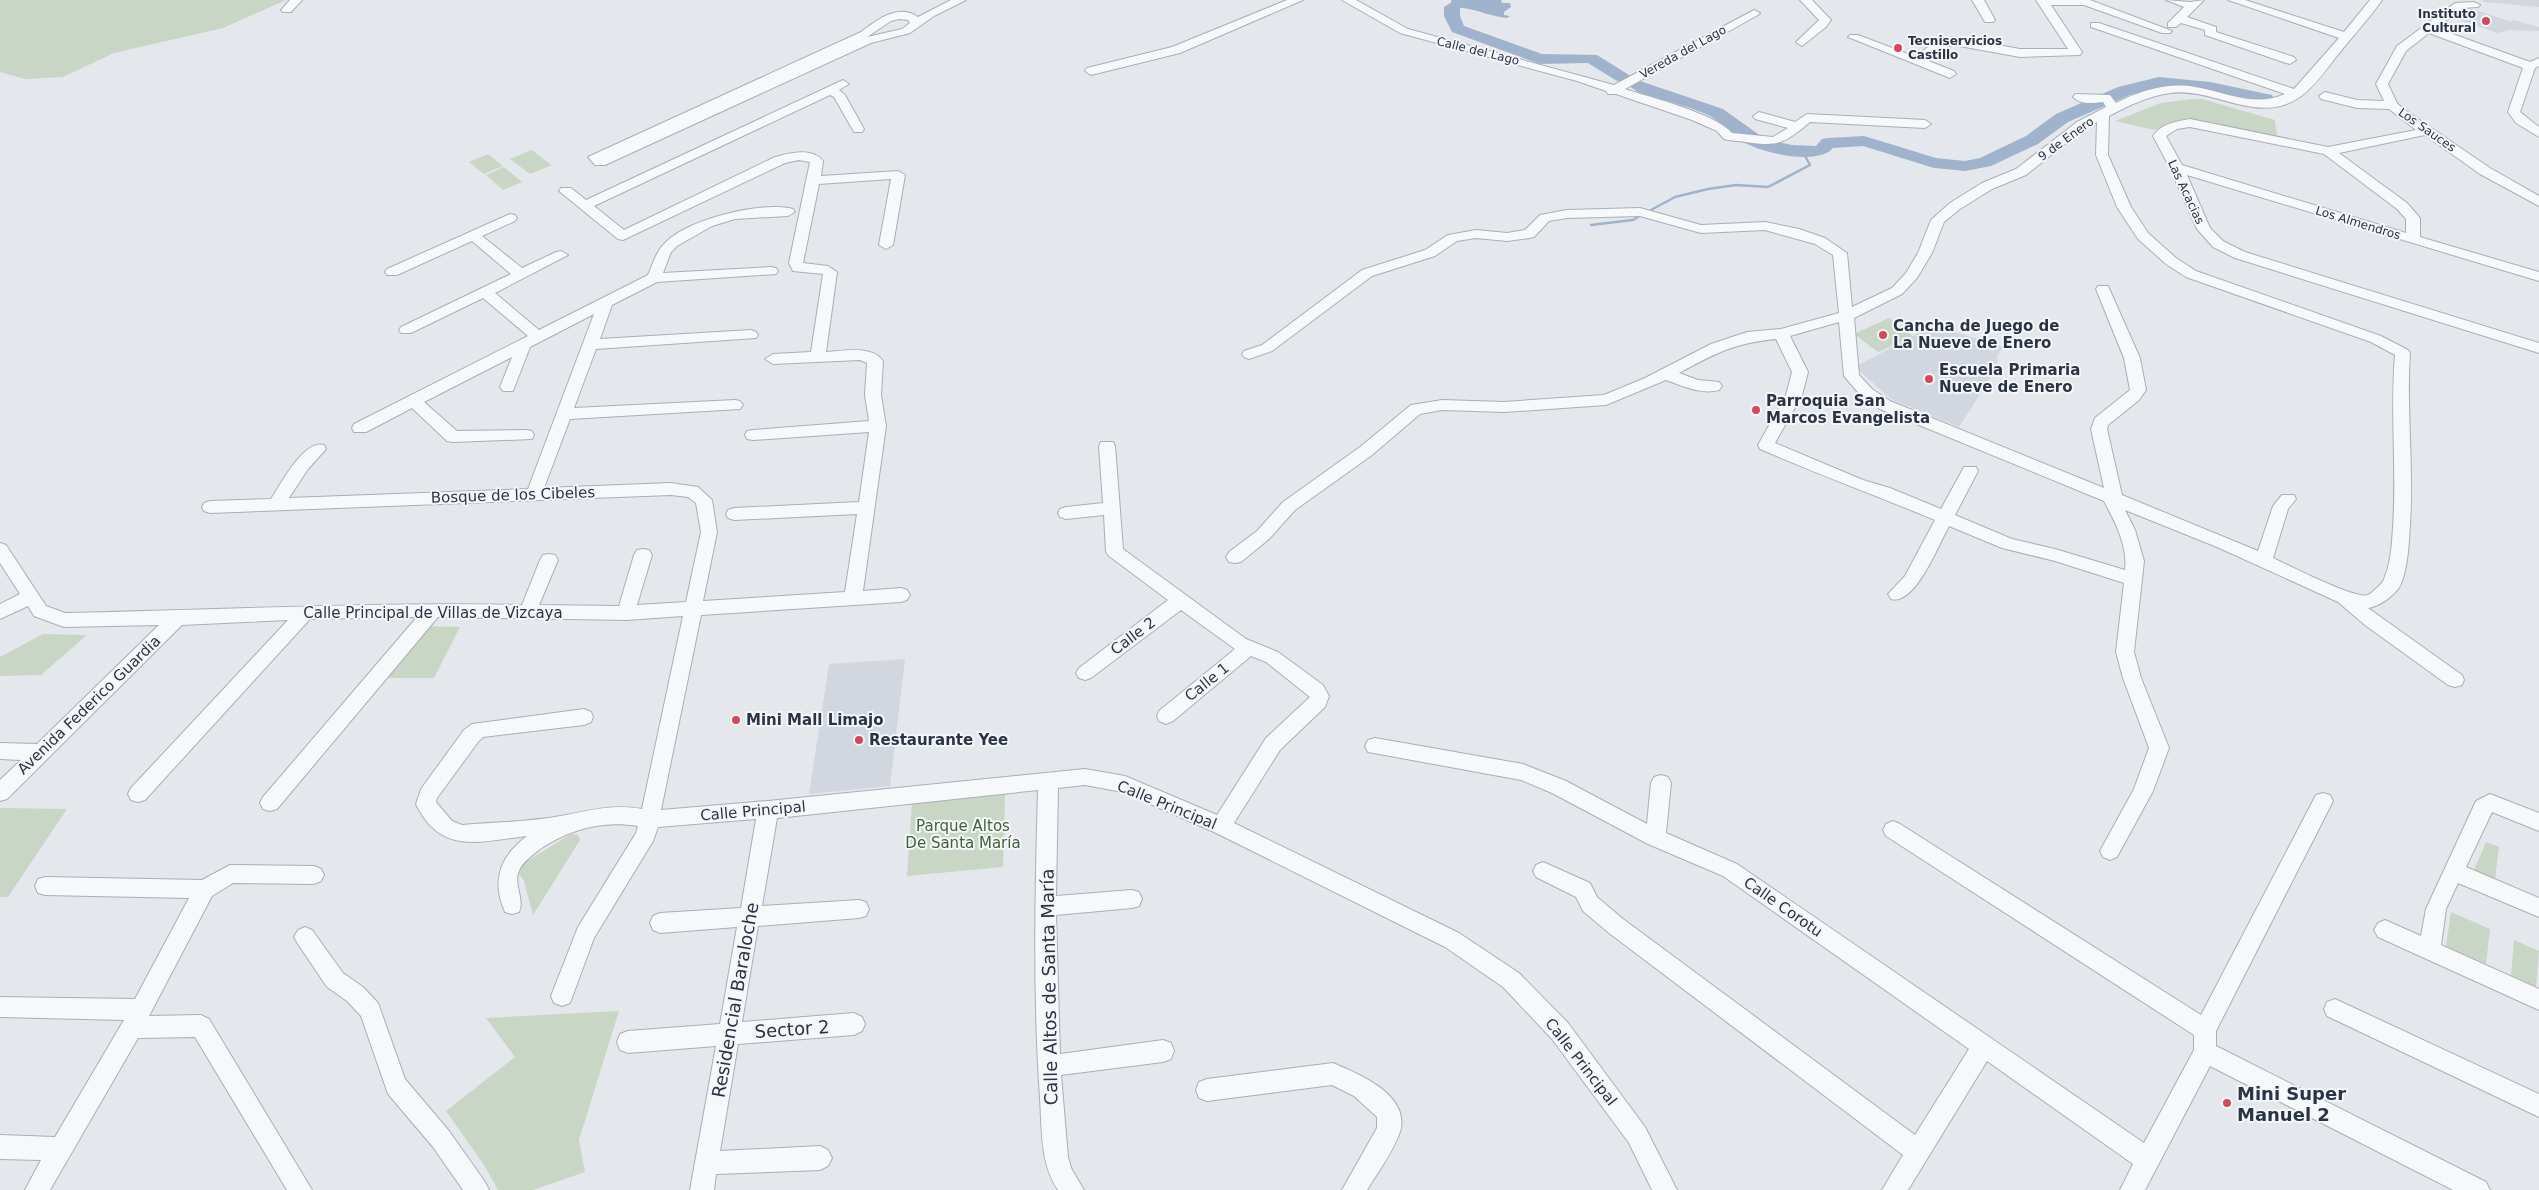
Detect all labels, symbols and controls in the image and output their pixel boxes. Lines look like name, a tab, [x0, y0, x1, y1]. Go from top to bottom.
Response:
place label: Instituto Cultural	[2418, 7, 2476, 35]
marker: Instituto Cultural	[2480, 15, 2492, 27]
street label: Vereda del Lago	[1637, 22, 1729, 82]
street label: Calle del Lago	[1435, 34, 1521, 68]
place label: Tecniservicios Castillo	[1908, 34, 2002, 62]
marker: Tecniservicios Castillo	[1892, 42, 1904, 54]
street label: Los Sauces	[2396, 105, 2458, 155]
street label: 9 de Enero	[2036, 114, 2096, 164]
street label: Las Acacias	[2165, 158, 2207, 226]
street label: Los Almendros	[2314, 203, 2402, 243]
place label: Cancha de Juego de La Nueve de Enero	[1893, 317, 2059, 352]
marker: Cancha de Juego de La Nueve de Enero	[1877, 329, 1889, 341]
place label: Escuela Primaria Nueve de Enero	[1939, 361, 2080, 396]
marker: Escuela Primaria Nueve de Enero	[1923, 373, 1935, 385]
place label: Parroquia San Marcos Evangelista	[1766, 392, 1930, 427]
marker: Parroquia San Marcos Evangelista	[1750, 404, 1762, 416]
street label: Bosque de los Cibeles	[431, 483, 596, 507]
street label: Calle Principal de Villas de Vizcaya	[303, 604, 563, 622]
street label: Calle 2	[1107, 613, 1159, 659]
street label: Avenida Federico Guardia	[14, 632, 164, 778]
street label: Calle 1	[1181, 659, 1233, 705]
place label: Mini Mall Limajo	[746, 711, 884, 729]
marker: Mini Mall Limajo	[730, 714, 742, 726]
place label: Restaurante Yee	[869, 731, 1008, 749]
marker: Restaurante Yee	[853, 734, 865, 746]
street label: Calle Principal	[1115, 777, 1219, 833]
street label: Calle Principal	[699, 797, 807, 825]
park label: Parque Altos De Santa María	[905, 817, 1021, 852]
street label: Calle Altos de Santa María	[1036, 868, 1062, 1106]
street label: Calle Corotu	[1740, 873, 1826, 941]
street label: Residencial Baraloche	[707, 901, 763, 1099]
street label: Calle Principal	[1541, 1015, 1621, 1109]
street label: Sector 2	[754, 1016, 830, 1042]
place label: Mini Super Manuel 2	[2237, 1083, 2346, 1125]
marker: Mini Super Manuel 2	[2221, 1097, 2233, 1109]

